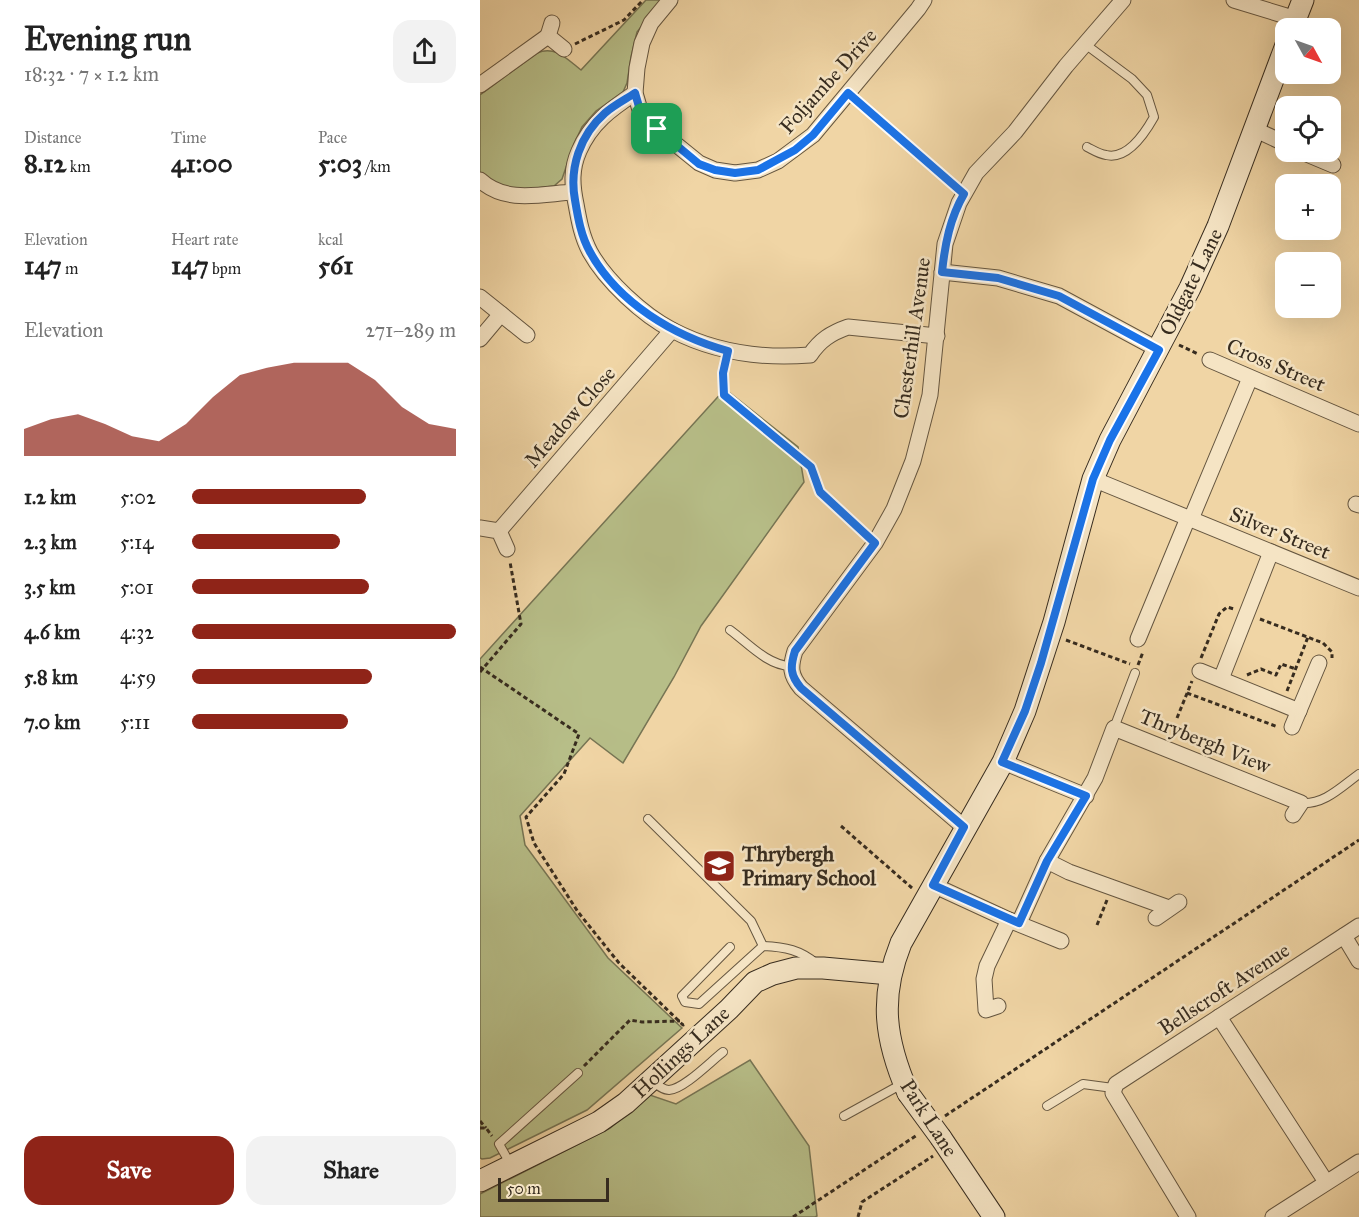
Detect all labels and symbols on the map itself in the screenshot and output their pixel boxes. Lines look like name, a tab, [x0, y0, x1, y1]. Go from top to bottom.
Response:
north arrow	[1275, 18, 1341, 84]
street label: Foljambe Drive	[774, 23, 882, 139]
pin	[631, 103, 682, 154]
street label: Oldgate Lane	[1154, 224, 1228, 340]
street label: Chesterhill Avenue	[888, 255, 936, 420]
street label: Cross Street	[1223, 333, 1330, 398]
street label: Meadow Close	[519, 361, 621, 473]
street label: Silver Street	[1226, 501, 1335, 565]
street label: Thrybergh View	[1136, 703, 1275, 779]
place label: Thrybergh Primary School	[741, 841, 877, 891]
school or university icon: Thrybergh Primary School	[701, 848, 737, 884]
street label: Bellscroft Avenue	[1154, 937, 1295, 1041]
street label: Hollings Lane	[627, 1000, 735, 1104]
street label: Park Lane	[894, 1074, 964, 1162]
scale bar	[498, 1175, 609, 1202]

